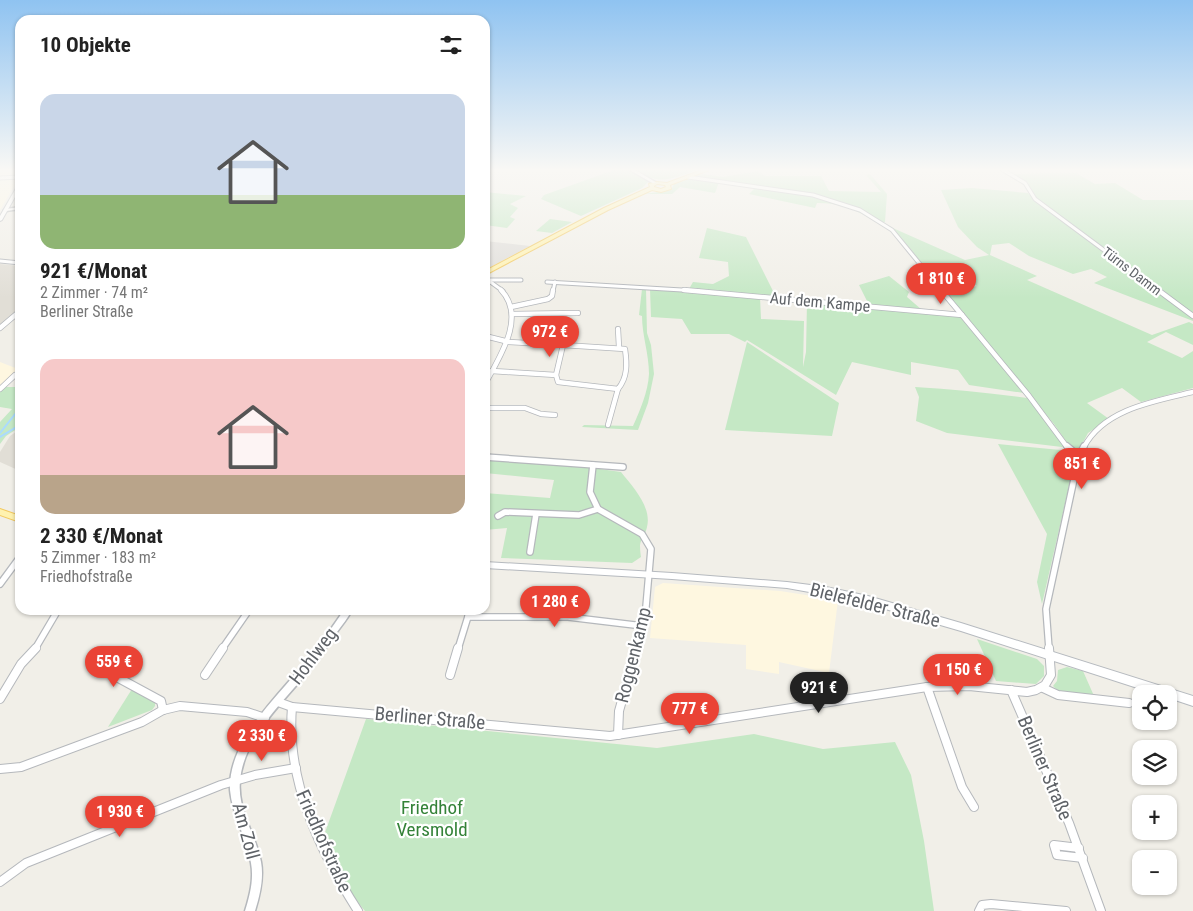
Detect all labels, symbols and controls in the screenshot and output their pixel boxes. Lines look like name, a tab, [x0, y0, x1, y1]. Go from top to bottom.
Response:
icon: filters	[437, 31, 465, 59]
text: 10 Objekte	[40, 33, 131, 57]
icon: home	[208, 127, 298, 217]
street label: Türns Damm	[1099, 244, 1165, 298]
text: 921 €/Monat	[40, 259, 147, 283]
pin: 1 810 €	[895, 262, 987, 305]
text: 1 810 €	[917, 269, 965, 288]
text: 2 Zimmer · 74 m²	[40, 283, 148, 302]
street label: Auf dem Kampe	[769, 288, 871, 316]
text: Berliner Straße	[40, 302, 133, 321]
pin: 972 €	[515, 316, 585, 358]
text: 972 €	[532, 322, 568, 341]
icon: home	[208, 392, 298, 482]
pin: 851 €	[1047, 448, 1117, 490]
text: 851 €	[1064, 454, 1100, 473]
text: 2 330 €/Monat	[40, 524, 163, 548]
text: 5 Zimmer · 183 m²	[40, 548, 156, 567]
text: Friedhofstraße	[40, 567, 132, 586]
street label: Bielefelder Straße	[808, 578, 943, 632]
pin: 1 280 €	[509, 586, 601, 628]
text: 1 280 €	[531, 592, 579, 611]
street label: Roggenkamp	[610, 605, 656, 705]
street label: Hohlweg	[284, 623, 342, 689]
pin: 559 €	[79, 646, 149, 688]
text: 559 €	[96, 652, 132, 671]
pin: 1 150 €	[912, 654, 1004, 696]
text: 1 150 €	[934, 660, 982, 679]
pin: 921 €	[784, 672, 854, 714]
text: 921 €	[801, 678, 837, 697]
map controls	[1132, 685, 1177, 895]
button: locate	[1132, 685, 1177, 730]
pin: 777 €	[655, 692, 725, 735]
text: 777 €	[672, 699, 708, 718]
street label: Berliner Straße	[374, 702, 486, 734]
street label: Berliner Straße	[1013, 712, 1077, 824]
pin: 2 330 €	[216, 720, 308, 762]
text: 2 330 €	[238, 726, 286, 745]
button: layers	[1132, 740, 1177, 785]
street label: Friedhofstraße	[291, 786, 357, 896]
button: +	[1132, 795, 1177, 840]
pin: 1 930 €	[74, 796, 166, 838]
park label: Friedhof Versmold	[396, 796, 468, 841]
street label: Am Zoll	[227, 800, 265, 862]
text: 1 930 €	[96, 802, 144, 821]
button: −	[1132, 850, 1177, 895]

